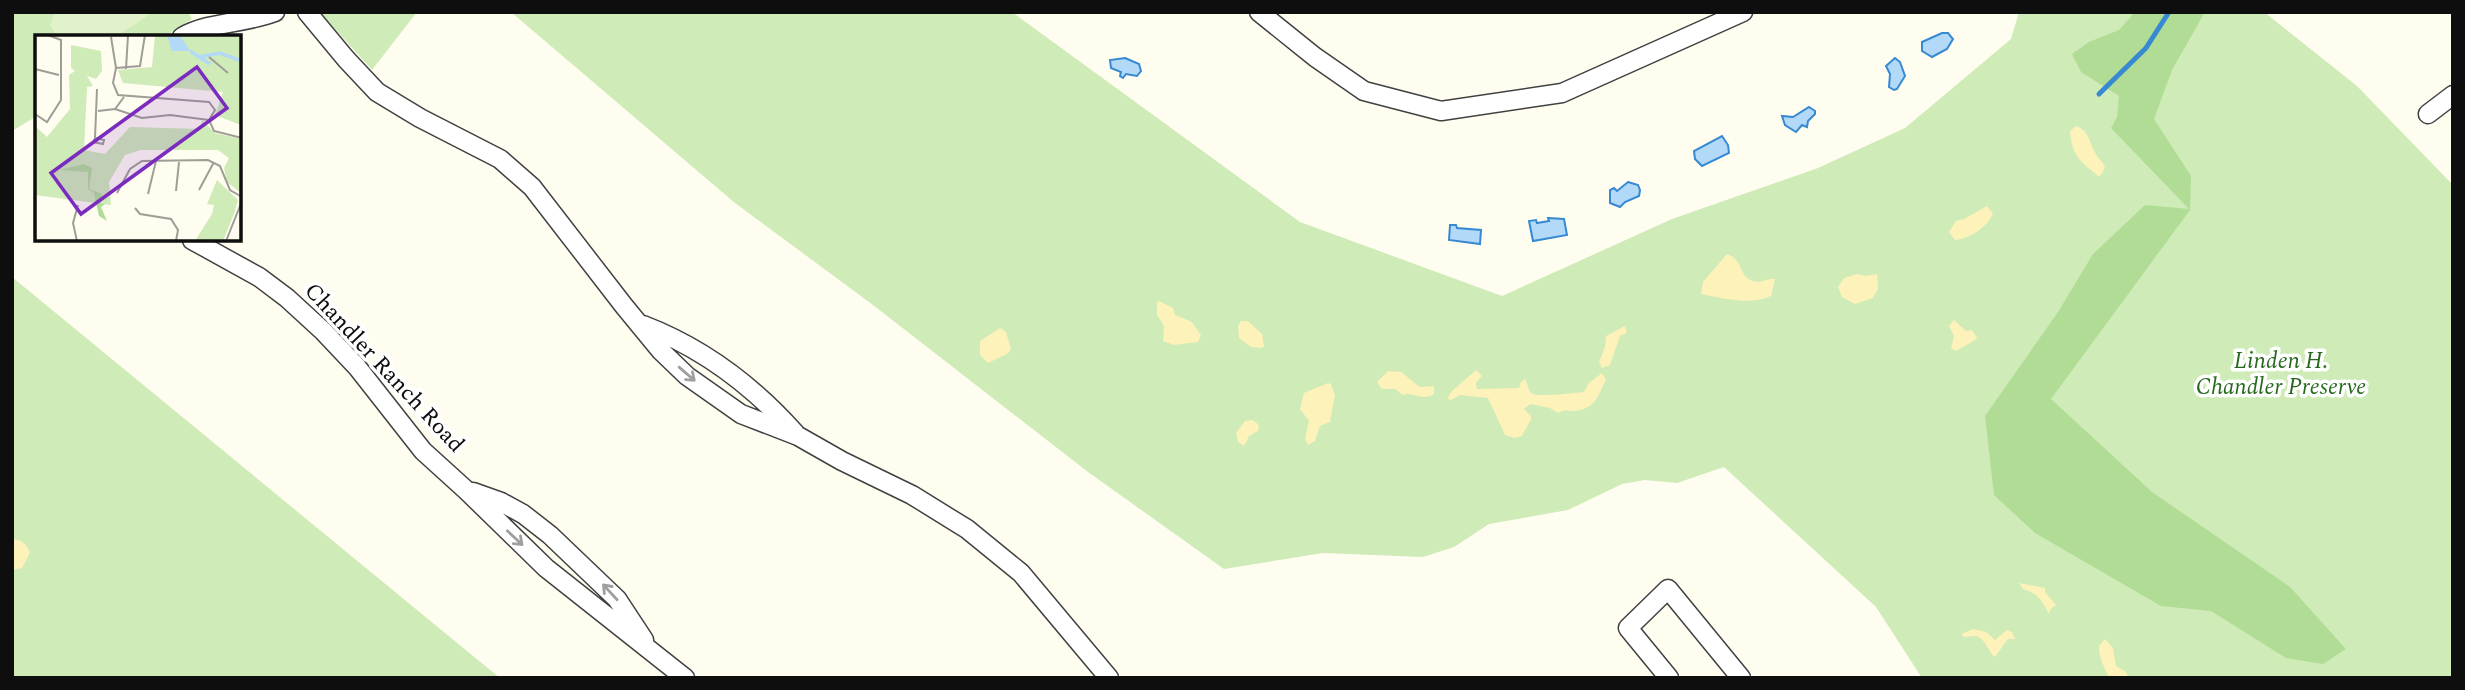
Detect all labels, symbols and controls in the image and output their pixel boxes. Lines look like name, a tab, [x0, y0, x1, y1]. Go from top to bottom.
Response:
inset map	[35, 35, 242, 242]
street label: Chandler Ranch Road	[295, 275, 473, 461]
park label: Linden H. Chandler Preserve	[2196, 344, 2366, 405]
one-way arrow	[677, 366, 695, 382]
one-way arrow	[505, 529, 523, 546]
one-way arrow	[601, 583, 618, 600]

